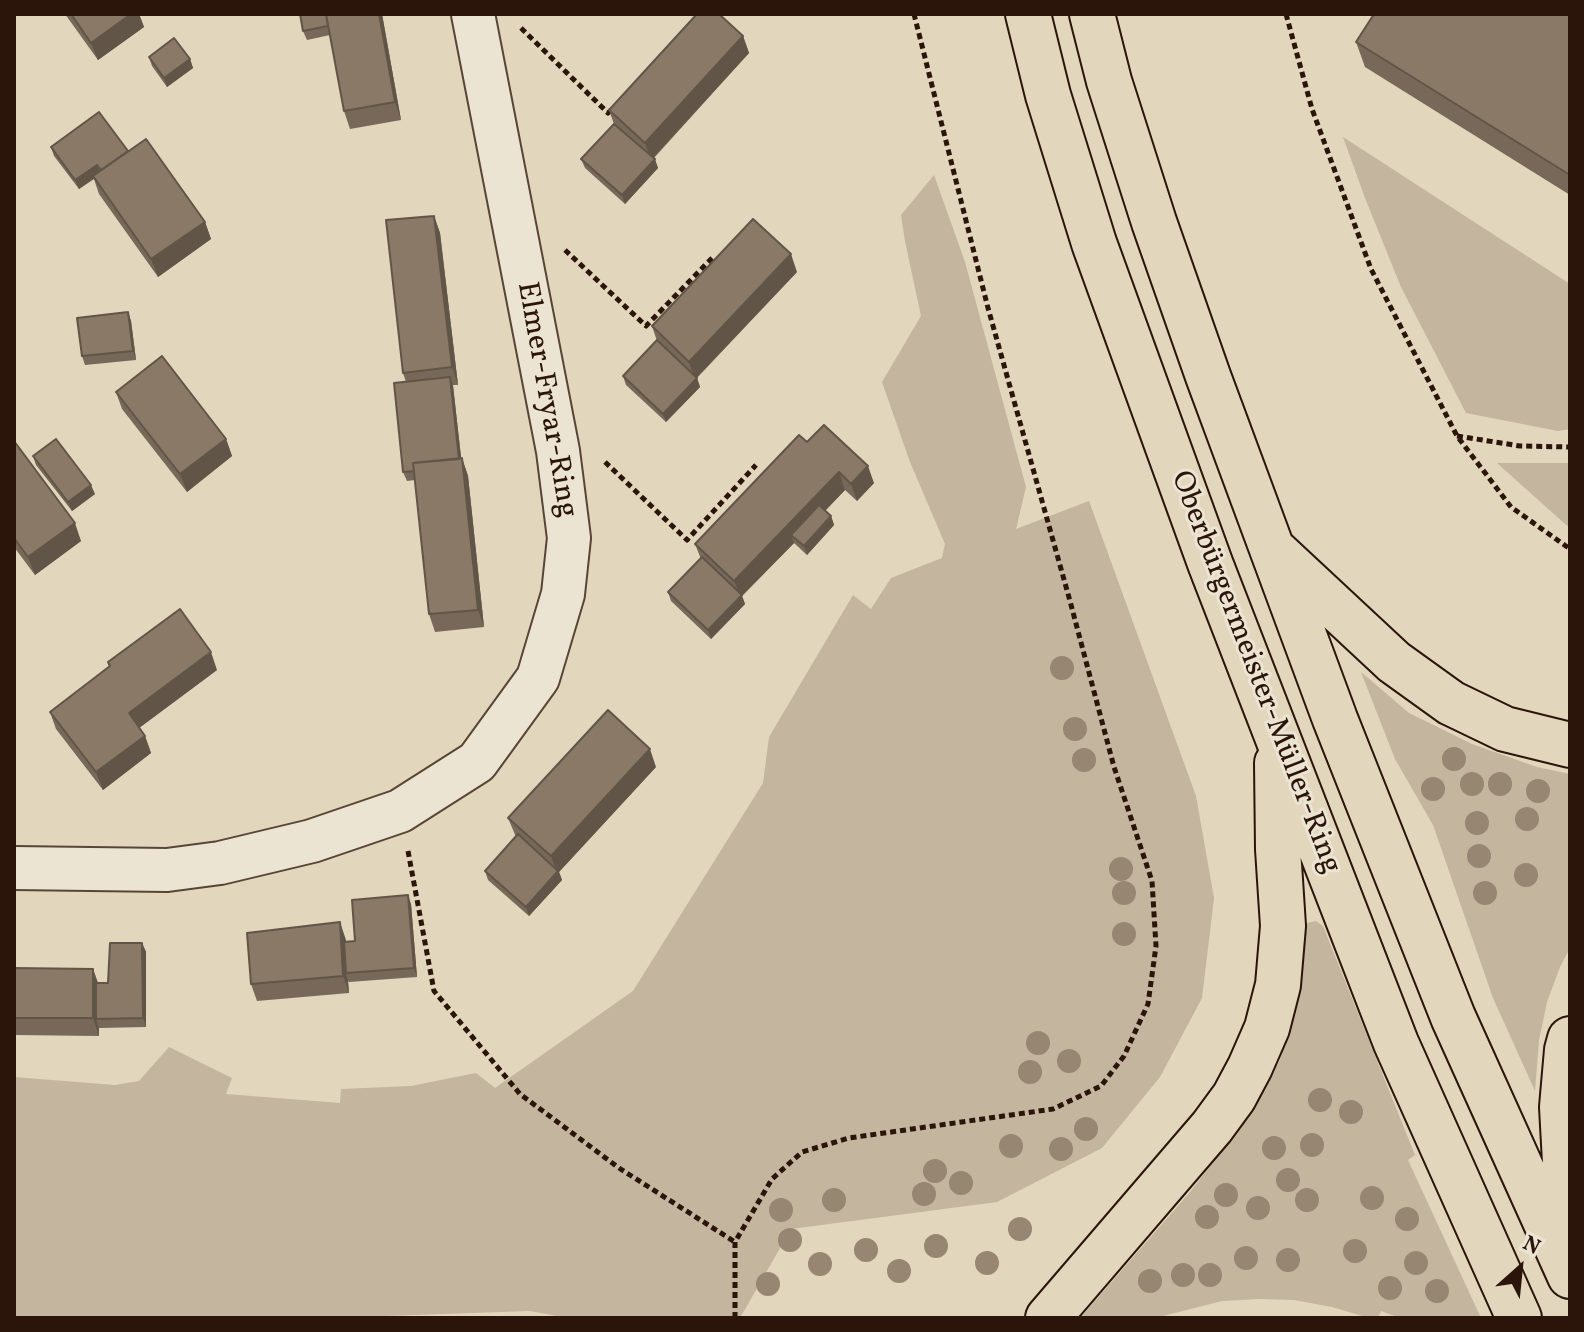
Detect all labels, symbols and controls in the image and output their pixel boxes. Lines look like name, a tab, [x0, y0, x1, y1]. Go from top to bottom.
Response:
street label: Elmer-Fryar-Ring	[507, 279, 583, 521]
street label: Oberbürgermeister-Müller-Ring	[1160, 467, 1348, 879]
north arrow	[1480, 1228, 1560, 1308]
text: N	[1517, 1229, 1545, 1264]

